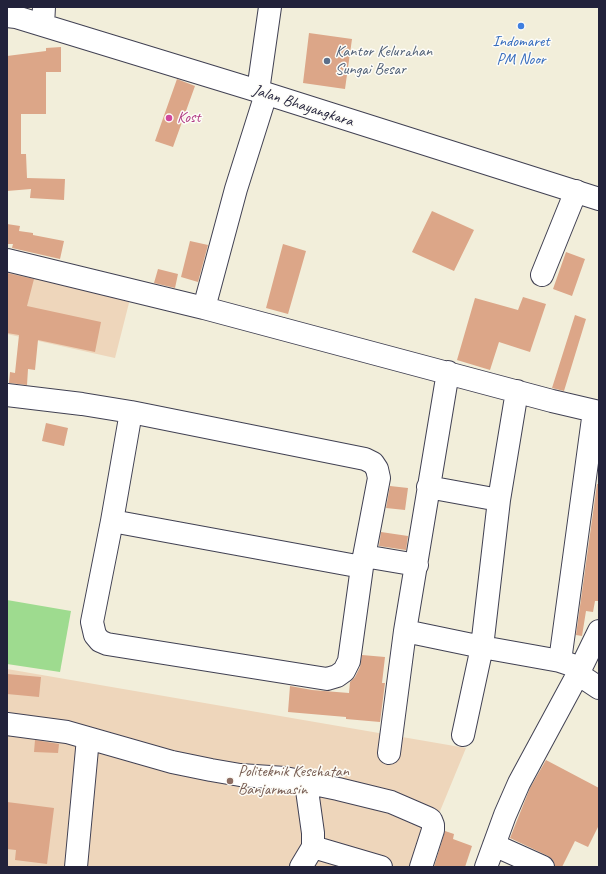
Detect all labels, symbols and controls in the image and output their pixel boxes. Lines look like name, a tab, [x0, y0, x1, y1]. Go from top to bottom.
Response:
marker: Indomaret PM Noor	[516, 21, 526, 31]
place label: Indomaret PM Noor	[492, 32, 550, 70]
place label: Kantor Kelurahan Sungai Besar	[335, 42, 432, 80]
marker: Kantor Kelurahan Sungai Besar	[322, 56, 332, 66]
street label: Jalan Bhayangkara	[250, 81, 356, 131]
place label: Kost	[177, 108, 201, 128]
marker: Kost	[164, 113, 174, 123]
place label: Politeknik Kesehatan Banjarmasin	[238, 762, 349, 800]
marker: Politeknik Kesehatan Banjarmasin	[225, 776, 235, 786]

